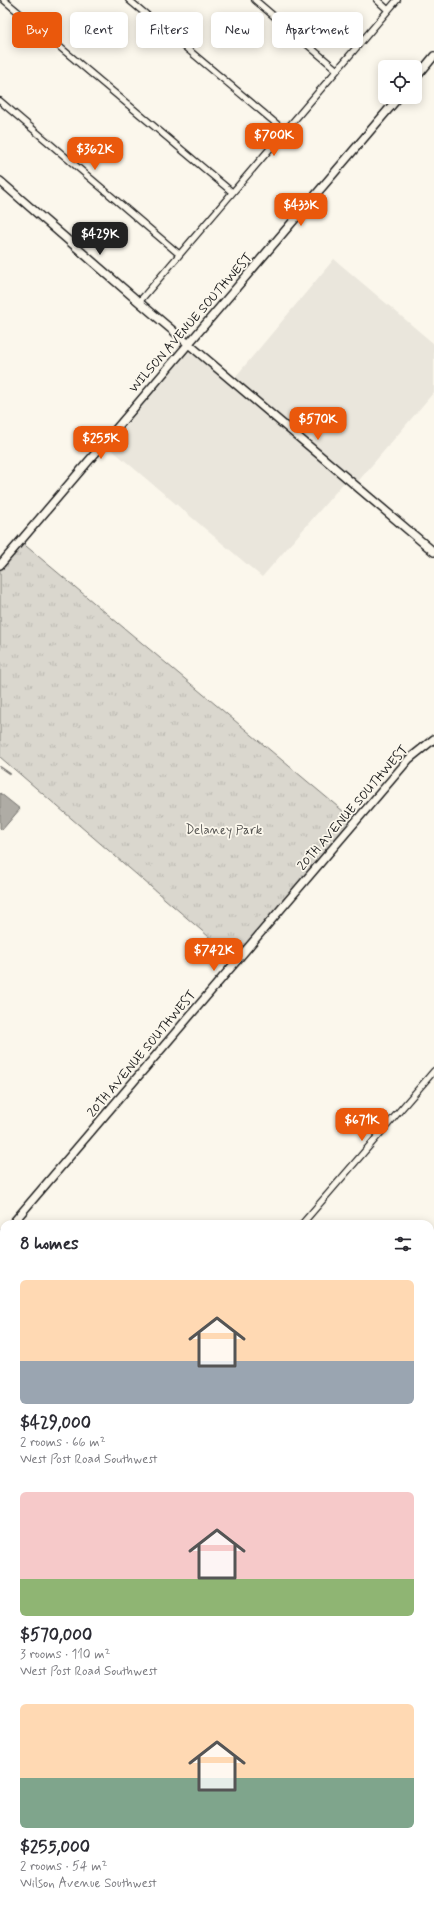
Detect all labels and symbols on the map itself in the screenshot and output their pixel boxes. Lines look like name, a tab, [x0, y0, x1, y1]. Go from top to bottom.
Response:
pin: $700K	[246, 123, 302, 157]
pin: $362K	[67, 137, 123, 171]
pin: $433K	[273, 193, 329, 227]
pin: $429K	[72, 222, 128, 256]
street label: WILSON AVENUE SOUTHWEST	[125, 249, 257, 397]
pin: $570K	[290, 407, 346, 441]
pin: $255K	[73, 426, 129, 460]
street label: 20TH AVENUE SOUTHWEST	[294, 742, 412, 874]
park label: Delaney Park	[186, 822, 263, 839]
pin: $742K	[186, 938, 242, 972]
street label: 20TH AVENUE SOUTHWEST	[84, 987, 200, 1121]
pin: $671K	[334, 1108, 390, 1142]

